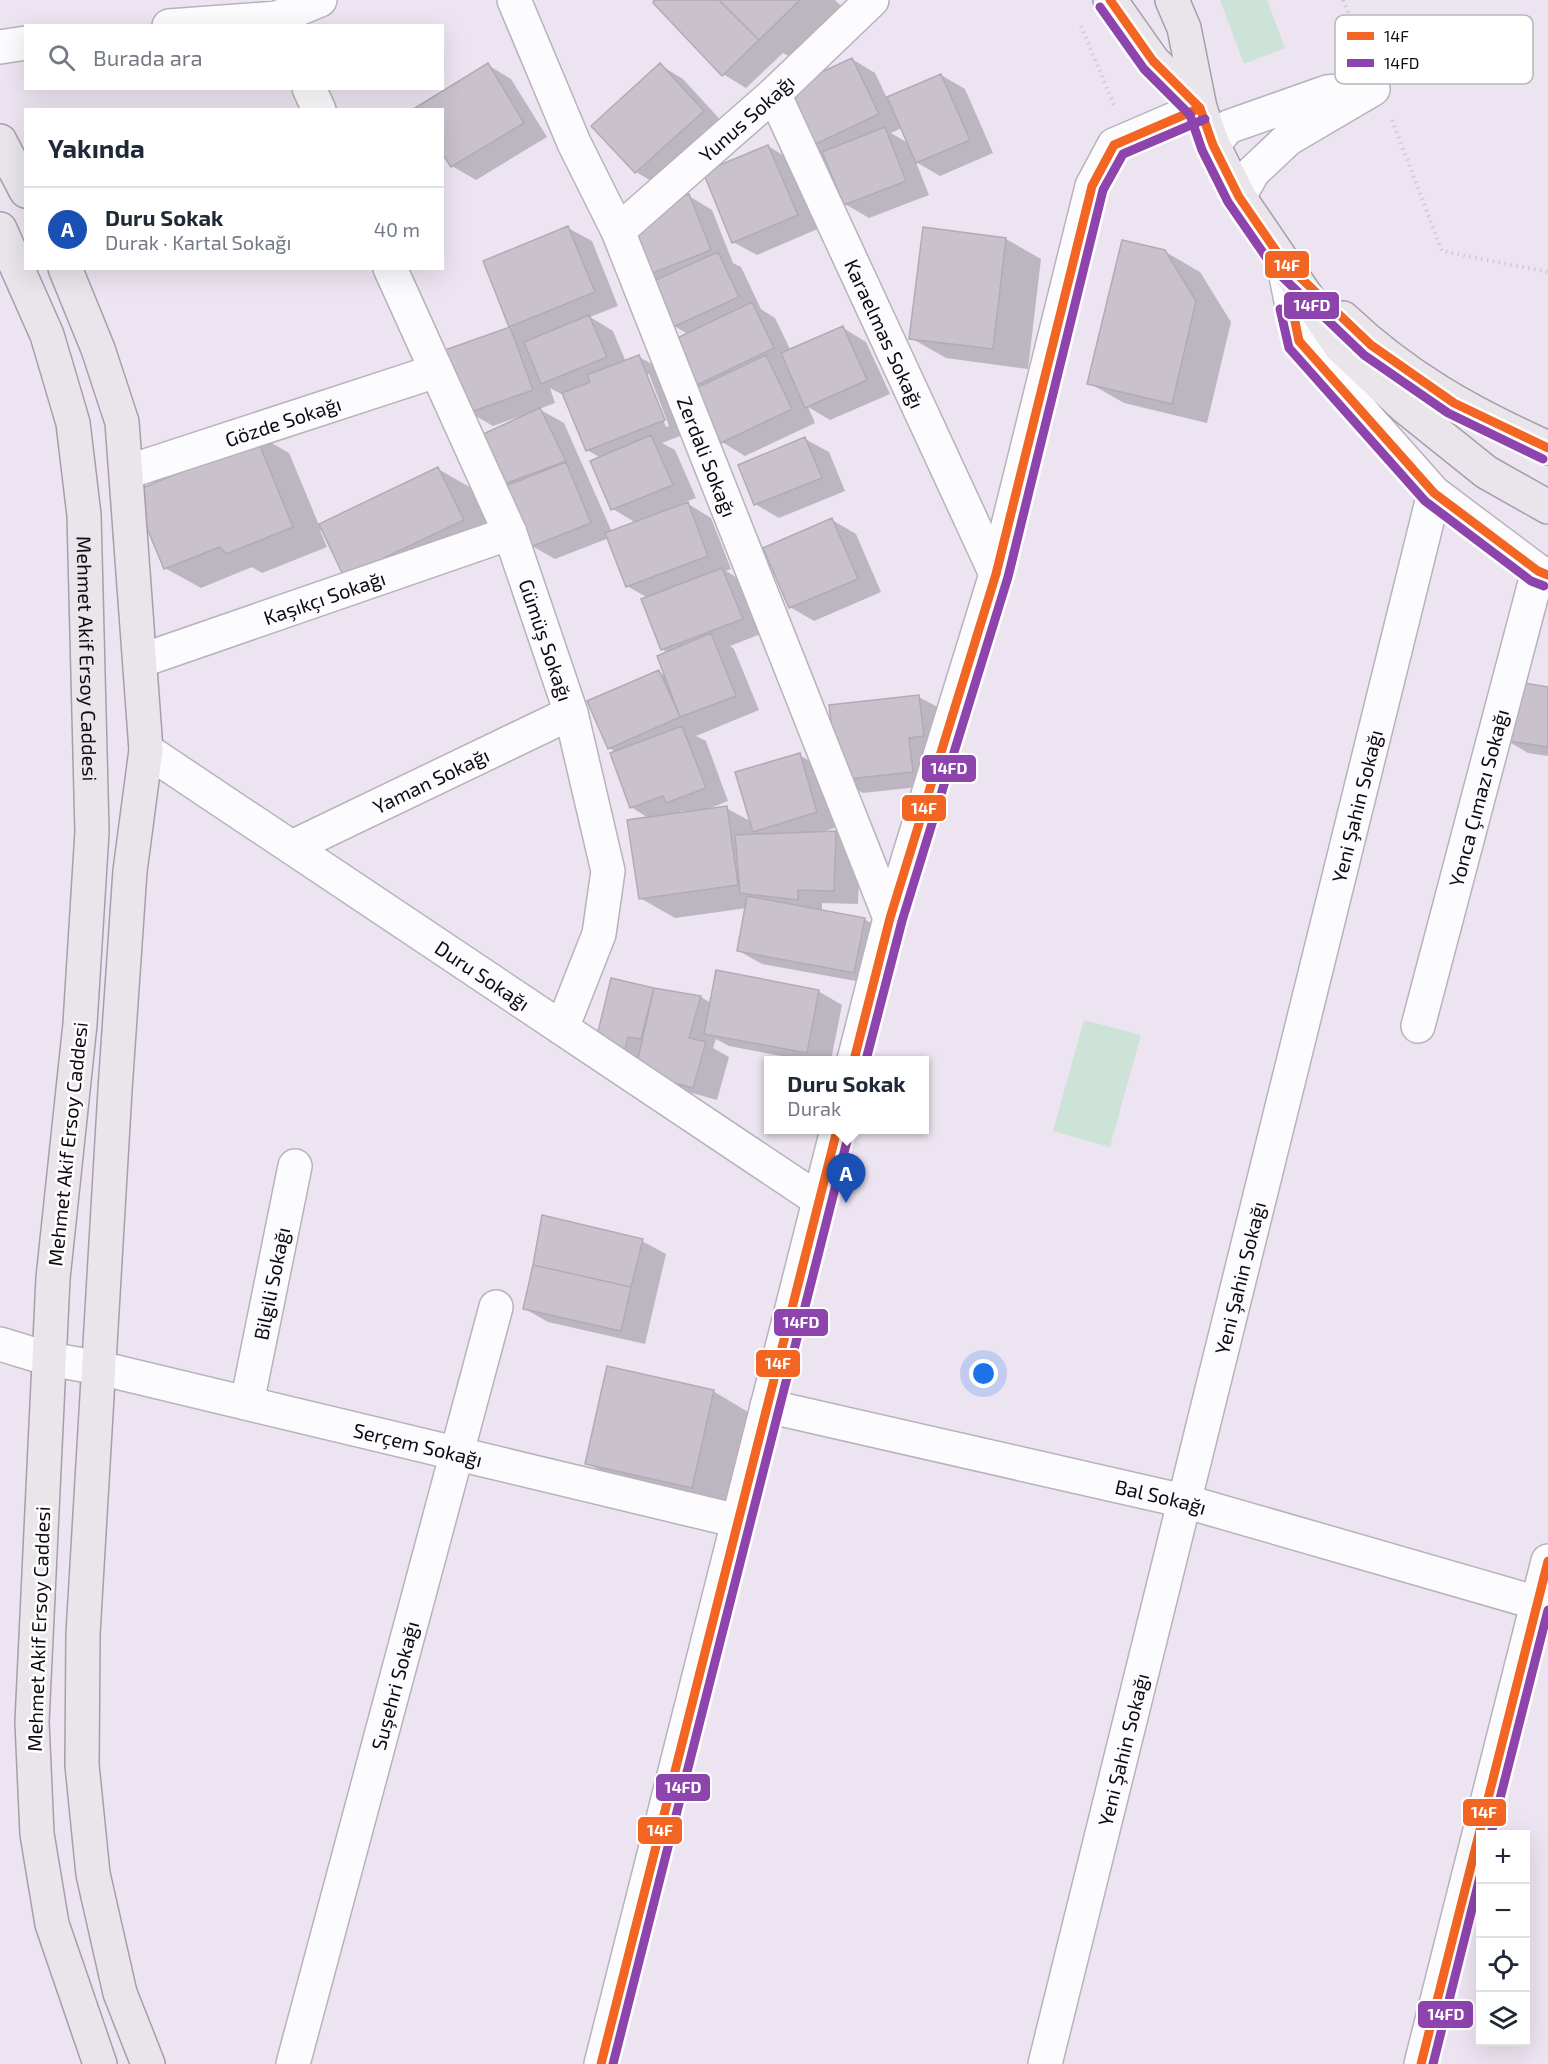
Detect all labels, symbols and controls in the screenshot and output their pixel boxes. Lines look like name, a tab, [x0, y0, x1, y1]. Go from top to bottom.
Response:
legend	[1335, 15, 1533, 84]
search box	[24, 24, 444, 90]
text: 14F	[1384, 26, 1409, 45]
icon: search	[45, 41, 78, 74]
text: Burada ara	[93, 44, 203, 70]
text: 14FD	[1384, 53, 1419, 72]
street label: Yunus Sokağı	[694, 69, 799, 167]
text: Yakında	[48, 132, 145, 163]
text: Duru Sokak	[105, 204, 223, 230]
text: A	[61, 217, 74, 241]
text: 40 m	[374, 217, 420, 241]
text: Durak · Kartal Sokağı	[105, 230, 292, 254]
line badge: 14F	[1264, 250, 1310, 279]
street label: Karaelmas Sokağı	[840, 255, 930, 412]
text: 14F	[1274, 255, 1300, 274]
line badge: 14FD	[1283, 291, 1340, 320]
text: 14FD	[1294, 295, 1331, 314]
street label: Gözde Sokağı	[222, 391, 344, 451]
street label: Zerdali Sokağı	[673, 393, 742, 520]
street label: Mehmet Akif Ersoy Caddesi	[73, 536, 103, 782]
street label: Kaşıkçı Sokağı	[260, 565, 388, 629]
street label: Gümüş Sokağı	[514, 576, 578, 704]
street label: Yonca Çımazı Sokağı	[1443, 706, 1513, 889]
street label: Yeni Şahin Sokağı	[1326, 727, 1387, 885]
street label: Yaman Sokağı	[369, 742, 493, 818]
line badge: 14FD	[921, 754, 977, 783]
text: 14FD	[931, 758, 968, 777]
line badge: 14F	[901, 794, 947, 822]
text: 14F	[911, 798, 937, 817]
street label: Duru Sokağı	[431, 935, 534, 1015]
street label: Mehmet Akif Ersoy Caddesi	[42, 1021, 92, 1267]
popup	[764, 1056, 929, 1134]
text: Duru Sokak	[787, 1070, 906, 1096]
text: Durak	[787, 1096, 841, 1120]
pin: A	[826, 1154, 866, 1203]
street label: Yeni Şahin Sokağı	[1209, 1199, 1270, 1357]
street label: Bilgili Sokağı	[248, 1225, 294, 1342]
line badge: 14FD	[773, 1308, 829, 1337]
text: 14FD	[783, 1312, 820, 1331]
line badge: 14F	[755, 1349, 801, 1378]
text: 14F	[765, 1353, 791, 1372]
your location	[969, 1359, 998, 1388]
street label: Serçem Sokağı	[351, 1417, 485, 1471]
street label: Bal Sokağı	[1113, 1474, 1209, 1519]
street label: Mehmet Akif Ersoy Caddesi	[22, 1506, 54, 1752]
street label: Suşehri Sokağı	[366, 1618, 423, 1753]
street label: Yeni Şahin Sokağı	[1092, 1671, 1153, 1828]
line badge: 14FD	[655, 1773, 711, 1802]
text: 14FD	[665, 1777, 702, 1796]
line badge: 14F	[1462, 1798, 1507, 1827]
text: 14F	[1471, 1802, 1497, 1821]
line badge: 14F	[637, 1816, 683, 1845]
text: 14F	[647, 1820, 673, 1839]
map controls	[1476, 1830, 1530, 2046]
button: +	[1476, 1830, 1530, 1884]
button: −	[1476, 1884, 1530, 1938]
button: locate	[1476, 1938, 1530, 1992]
button: layers	[1476, 1992, 1530, 2046]
line badge: 14FD	[1417, 2000, 1474, 2029]
text: 14FD	[1428, 2004, 1465, 2023]

